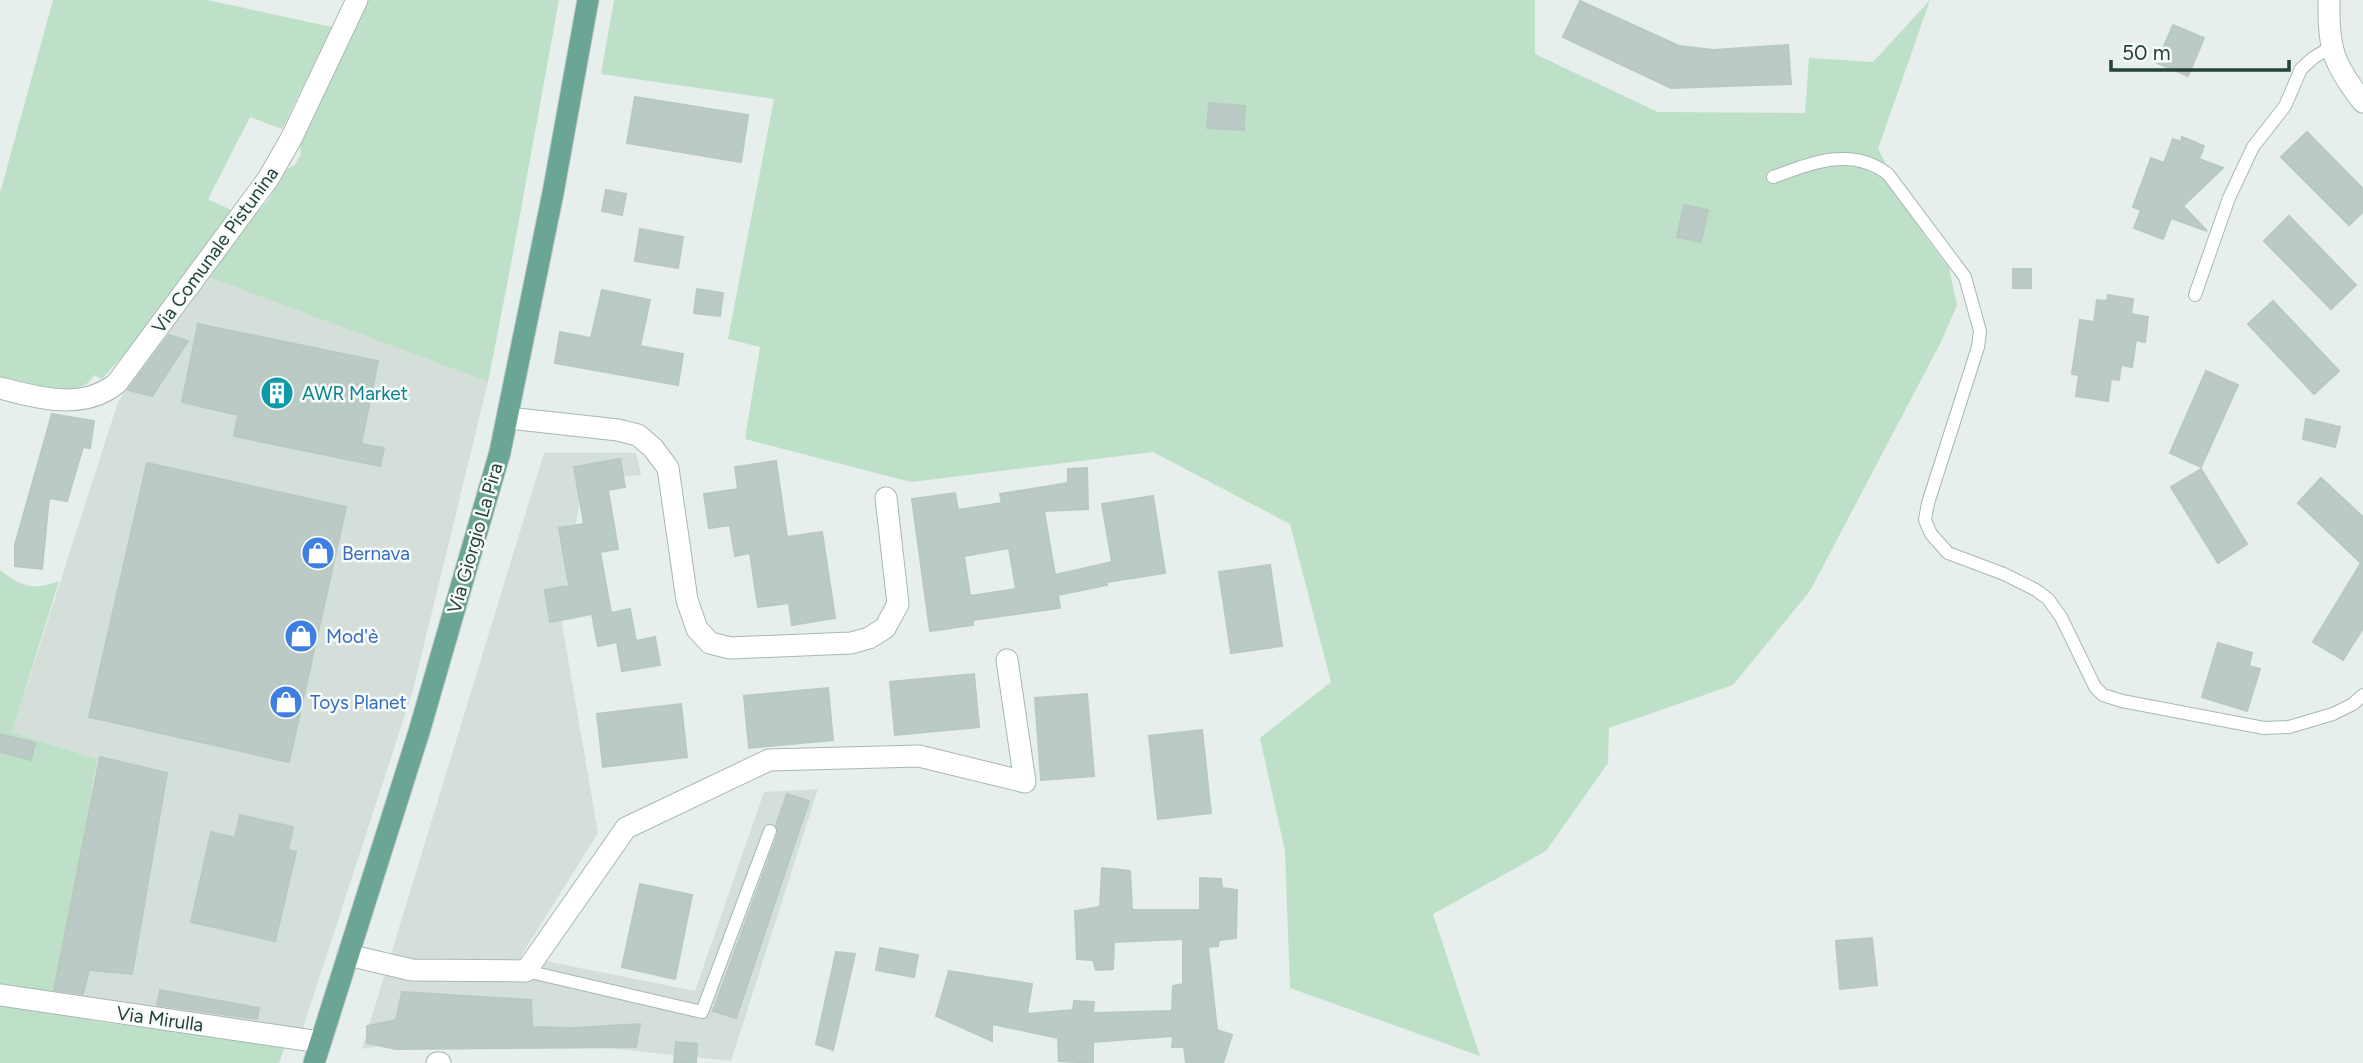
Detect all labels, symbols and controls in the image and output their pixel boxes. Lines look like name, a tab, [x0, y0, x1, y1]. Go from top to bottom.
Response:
scale bar	[2111, 28, 2290, 72]
text: 50 m	[2122, 40, 2171, 65]
street label: Via Comunale Pistunina	[147, 162, 283, 338]
building icon: AWR Market	[258, 374, 296, 412]
place label: AWR Market	[302, 382, 408, 405]
street label: Via Giorgio La Pira	[443, 460, 507, 616]
shop icon: Bernava	[299, 534, 337, 572]
place label: Bernava	[342, 542, 410, 565]
shop icon: Mod'è	[282, 617, 320, 655]
place label: Mod'è	[326, 625, 378, 648]
shop icon: Toys Planet	[267, 683, 305, 721]
place label: Toys Planet	[310, 691, 407, 714]
street label: Via Mirulla	[115, 1002, 205, 1036]

